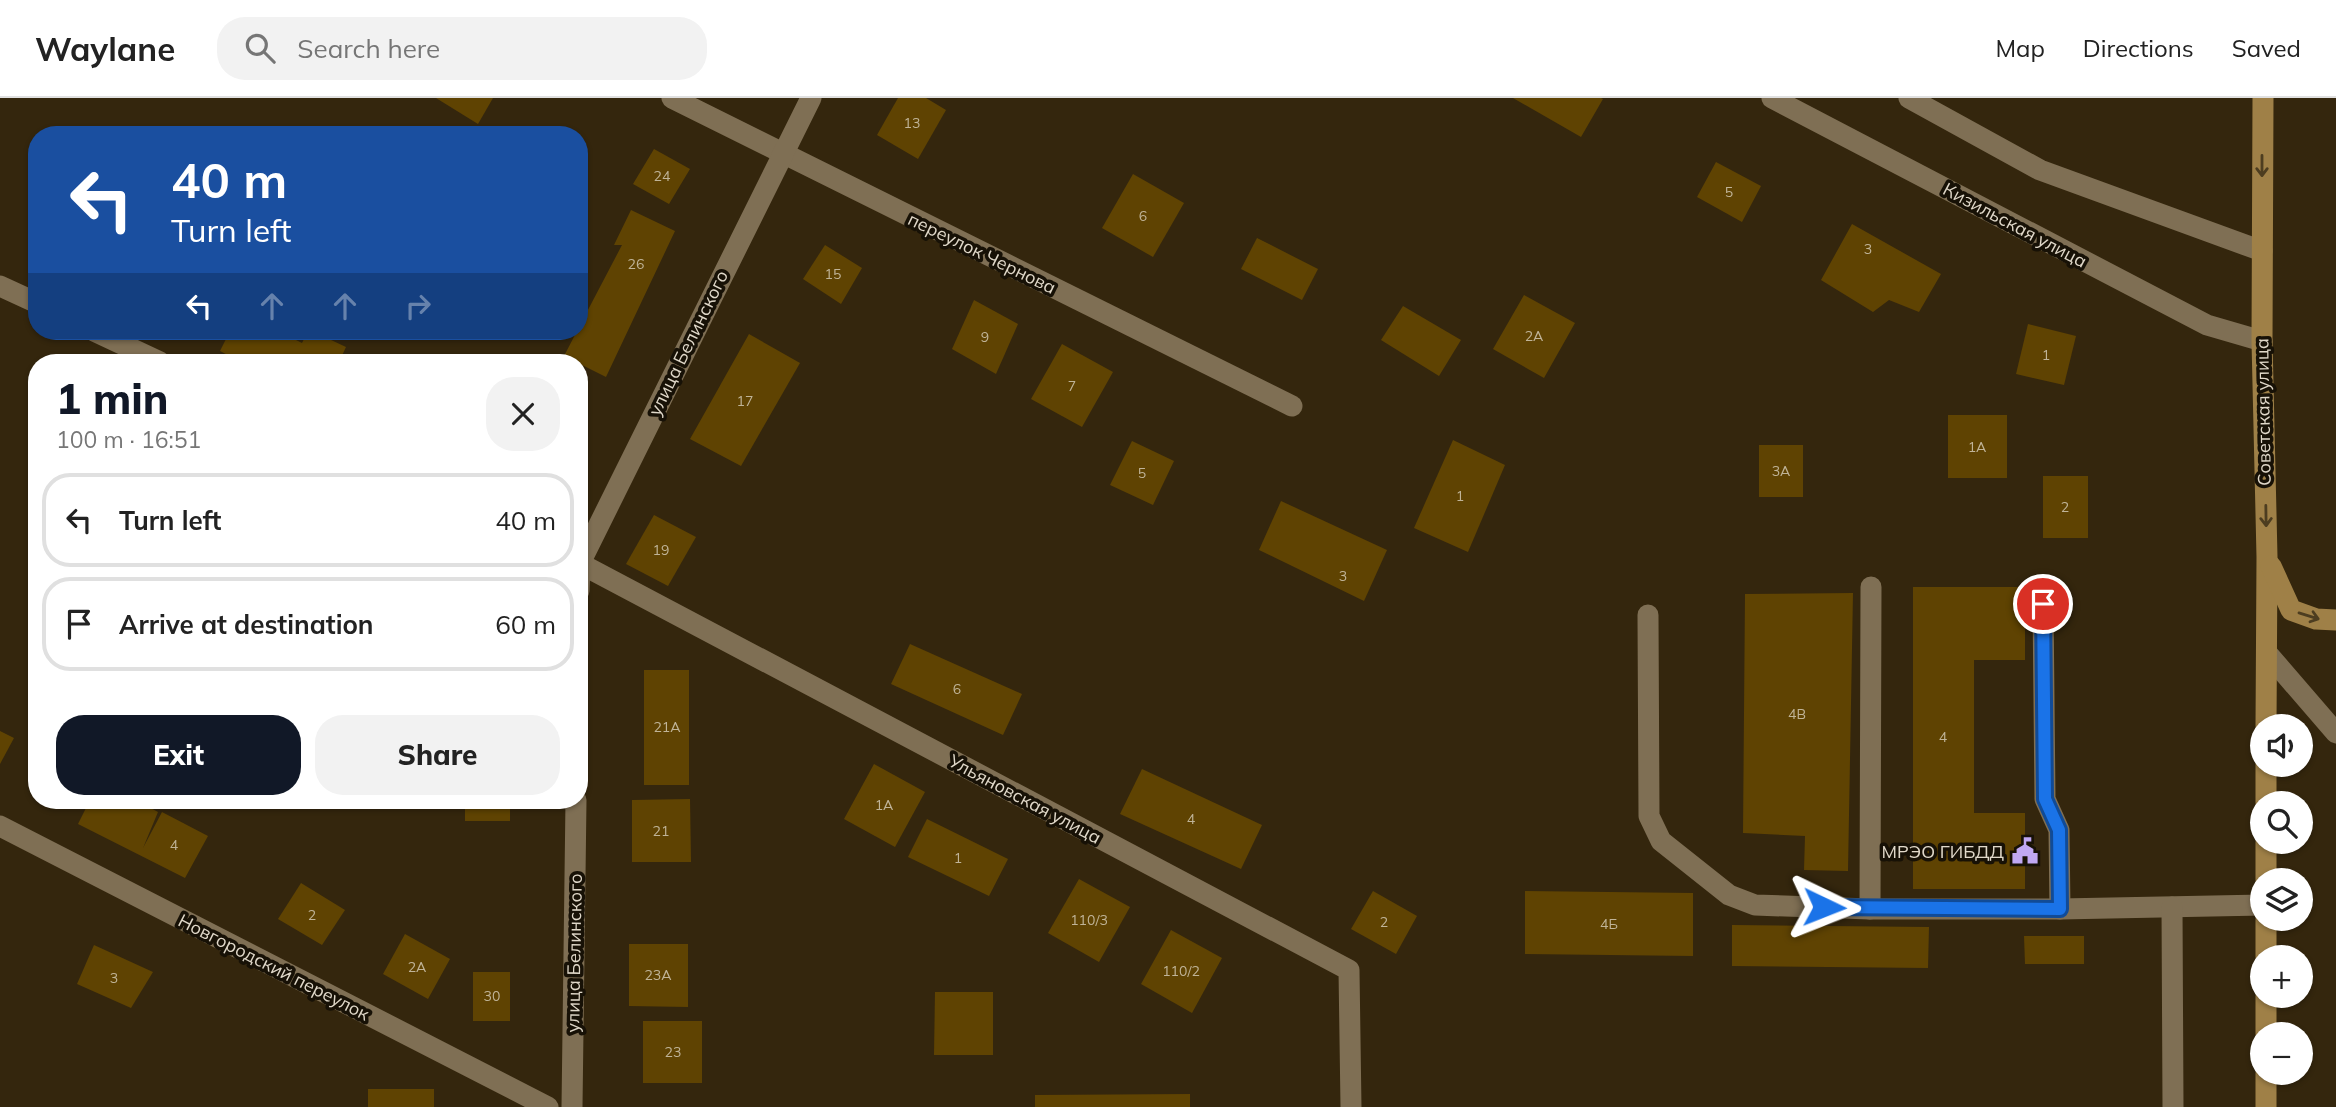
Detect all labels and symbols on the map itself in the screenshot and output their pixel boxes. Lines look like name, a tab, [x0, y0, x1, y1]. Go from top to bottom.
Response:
house number: 13	[904, 114, 920, 132]
one-way arrow	[2255, 154, 2269, 177]
house number: 24	[654, 167, 671, 185]
street label: Кизильская улица	[1939, 177, 2091, 273]
house number: 5	[1725, 183, 1733, 201]
street label: переулок Чернова	[904, 207, 1060, 299]
house number: 6	[1139, 207, 1147, 225]
house number: 3	[1864, 240, 1872, 258]
house number: 26	[628, 255, 644, 273]
house number: 15	[825, 265, 841, 283]
street label: улица Белинского	[643, 266, 733, 420]
house number: 2А	[1525, 327, 1544, 345]
house number: 9	[981, 328, 989, 346]
street label: Советская улица	[2250, 338, 2276, 486]
house number: 1	[2042, 346, 2050, 364]
house number: 7	[1068, 377, 1076, 395]
house number: 17	[737, 392, 753, 410]
house number: 1А	[1968, 438, 1987, 456]
house number: 3А	[1772, 462, 1791, 480]
house number: 5	[1138, 464, 1146, 482]
house number: 1	[1456, 487, 1464, 505]
house number: 2	[2061, 498, 2069, 516]
one-way arrow	[2259, 504, 2273, 527]
house number: 19	[653, 541, 669, 559]
house number: 3	[1339, 567, 1347, 585]
pin	[2013, 574, 2073, 634]
one-way arrow	[2298, 610, 2320, 623]
house number: 6	[953, 680, 961, 698]
house number: 4В	[1788, 705, 1806, 723]
house number: 21А	[653, 718, 681, 736]
house number: 4	[1939, 728, 1948, 746]
street label: Ульяновская улица	[944, 749, 1105, 849]
house number: 1А	[875, 796, 894, 814]
house number: 4	[1187, 810, 1196, 828]
house number: 21	[653, 822, 669, 840]
house number: 4	[170, 836, 179, 854]
public building icon: МРЭО ГИБДД	[2010, 836, 2040, 866]
place label: МРЭО ГИБДД	[1882, 840, 2005, 863]
house number: 1	[954, 849, 962, 867]
position arrow	[1787, 870, 1861, 944]
street label: улица Белинского	[561, 873, 587, 1033]
house number: 2	[308, 906, 316, 924]
street label: Новгородский переулок	[175, 909, 374, 1025]
house number: 110/3	[1070, 911, 1108, 929]
house number: 2	[1380, 913, 1388, 931]
house number: 4Б	[1600, 915, 1618, 933]
house number: 2А	[408, 958, 427, 976]
house number: 110/2	[1162, 962, 1200, 980]
house number: 23А	[644, 966, 672, 984]
house number: 3	[110, 969, 118, 987]
house number: 30	[484, 987, 500, 1005]
house number: 23	[665, 1043, 681, 1061]

